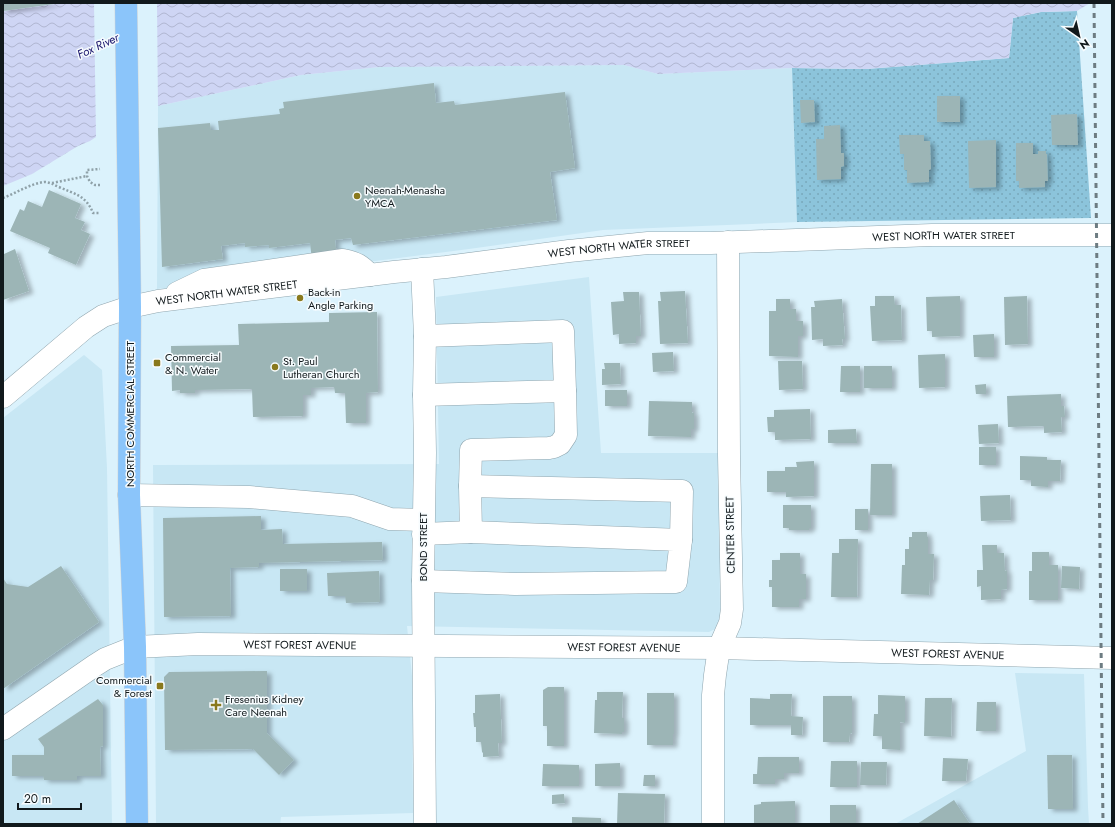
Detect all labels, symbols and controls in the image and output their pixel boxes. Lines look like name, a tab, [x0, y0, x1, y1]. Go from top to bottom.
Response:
north arrow	[1059, 16, 1099, 56]
water label: Fox River	[74, 28, 123, 64]
text: N	[1076, 35, 1093, 53]
place label: Neenah-Menasha YMCA	[365, 182, 445, 211]
marker: Neenah-Menasha YMCA	[352, 191, 362, 201]
street label: WEST NORTH WATER STREET	[872, 227, 1015, 245]
street label: WEST NORTH WATER STREET	[547, 235, 690, 262]
street label: WEST NORTH WATER STREET	[155, 276, 298, 309]
place label: Back-in Angle Parking	[308, 284, 373, 313]
marker: Back-in Angle Parking	[295, 293, 305, 303]
street label: NORTH COMMERCIAL STREET	[122, 341, 138, 487]
place label: Commercial & N. Water	[165, 349, 221, 378]
place label: St. Paul Lutheran Church	[283, 353, 359, 382]
marker: Commercial & N. Water	[152, 358, 162, 368]
marker: St. Paul Lutheran Church	[270, 362, 280, 372]
street label: CENTER STREET	[721, 496, 739, 574]
street label: BOND STREET	[415, 513, 431, 581]
street label: WEST FOREST AVENUE	[243, 636, 357, 653]
street label: WEST FOREST AVENUE	[567, 639, 681, 656]
street label: WEST FOREST AVENUE	[891, 644, 1005, 663]
place label: Commercial & Forest	[96, 672, 152, 701]
marker: Commercial & Forest	[155, 681, 165, 691]
place label: Fresenius Kidney Care Neenah	[225, 691, 303, 720]
marker: Fresenius Kidney Care Neenah	[210, 699, 222, 711]
scale bar	[18, 785, 81, 811]
text: 20 m	[24, 790, 51, 808]

